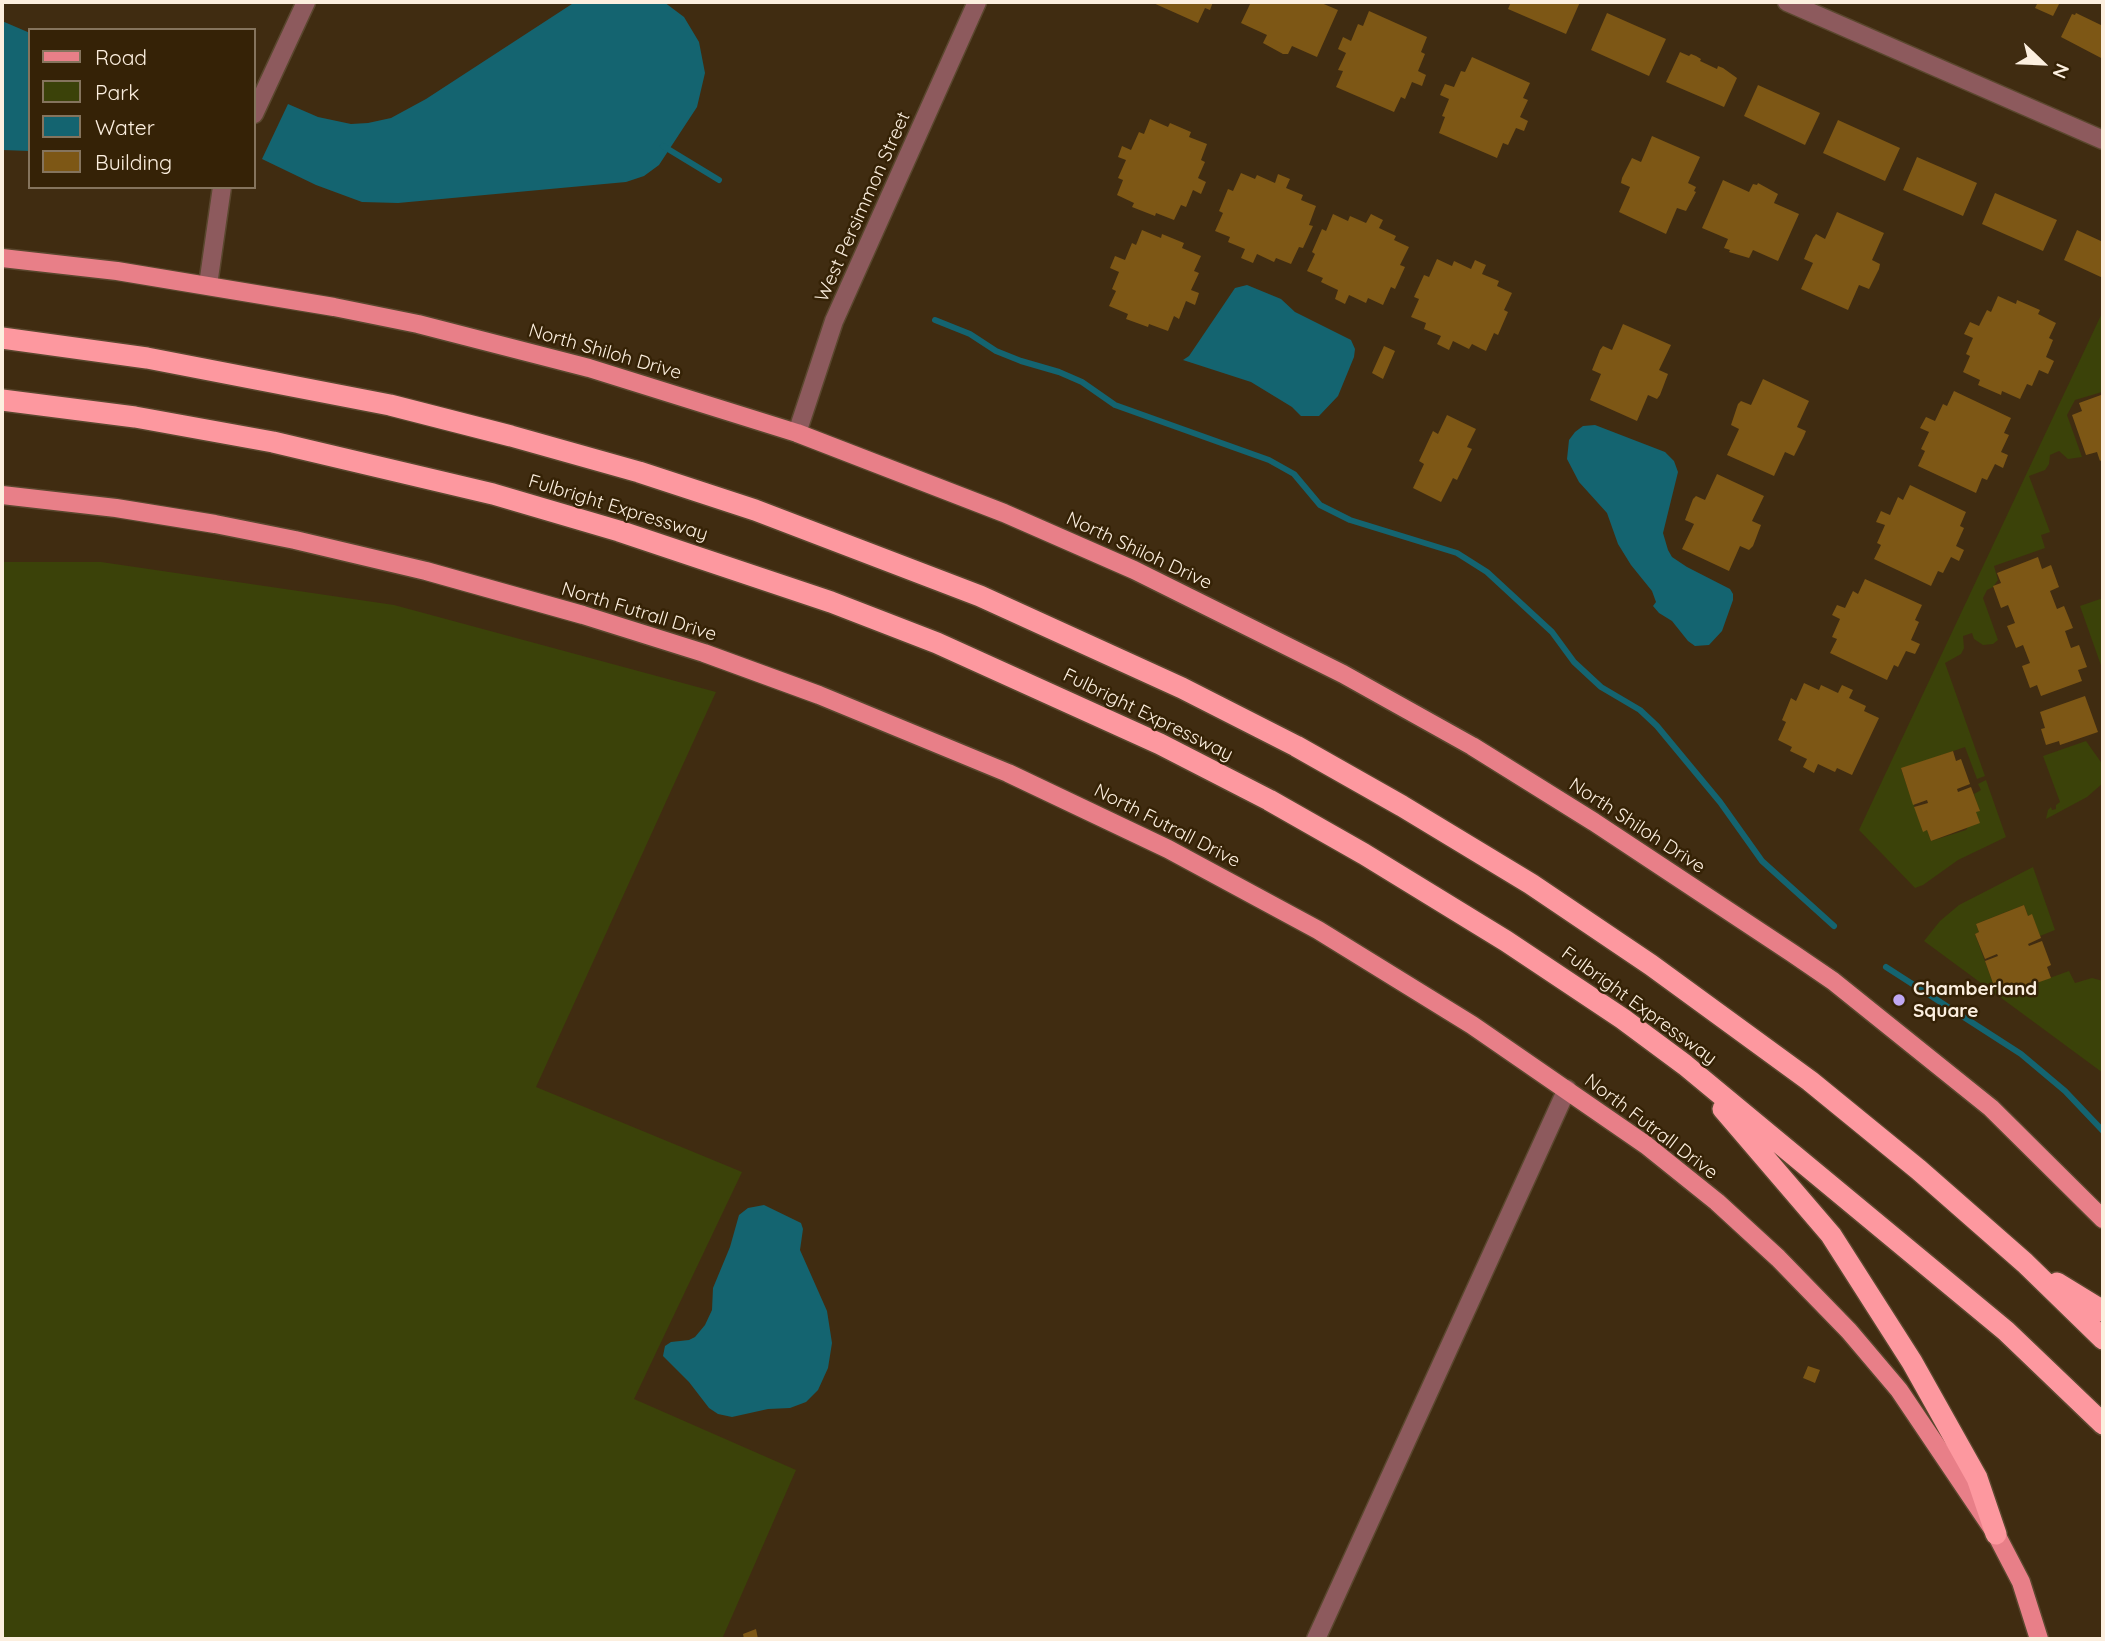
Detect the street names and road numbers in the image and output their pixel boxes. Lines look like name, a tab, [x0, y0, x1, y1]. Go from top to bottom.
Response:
street label: West Persimmon Street	[811, 108, 915, 306]
street label: North Shiloh Drive	[526, 319, 684, 385]
street label: Fulbright Expressway	[526, 470, 710, 546]
street label: North Shiloh Drive	[1063, 507, 1215, 595]
street label: North Futrall Drive	[559, 578, 719, 646]
street label: Fulbright Expressway	[1059, 664, 1237, 766]
street label: North Shiloh Drive	[1565, 773, 1709, 879]
street label: North Futrall Drive	[1090, 779, 1244, 873]
street label: Fulbright Expressway	[1557, 942, 1721, 1070]
street label: North Futrall Drive	[1580, 1069, 1722, 1185]

